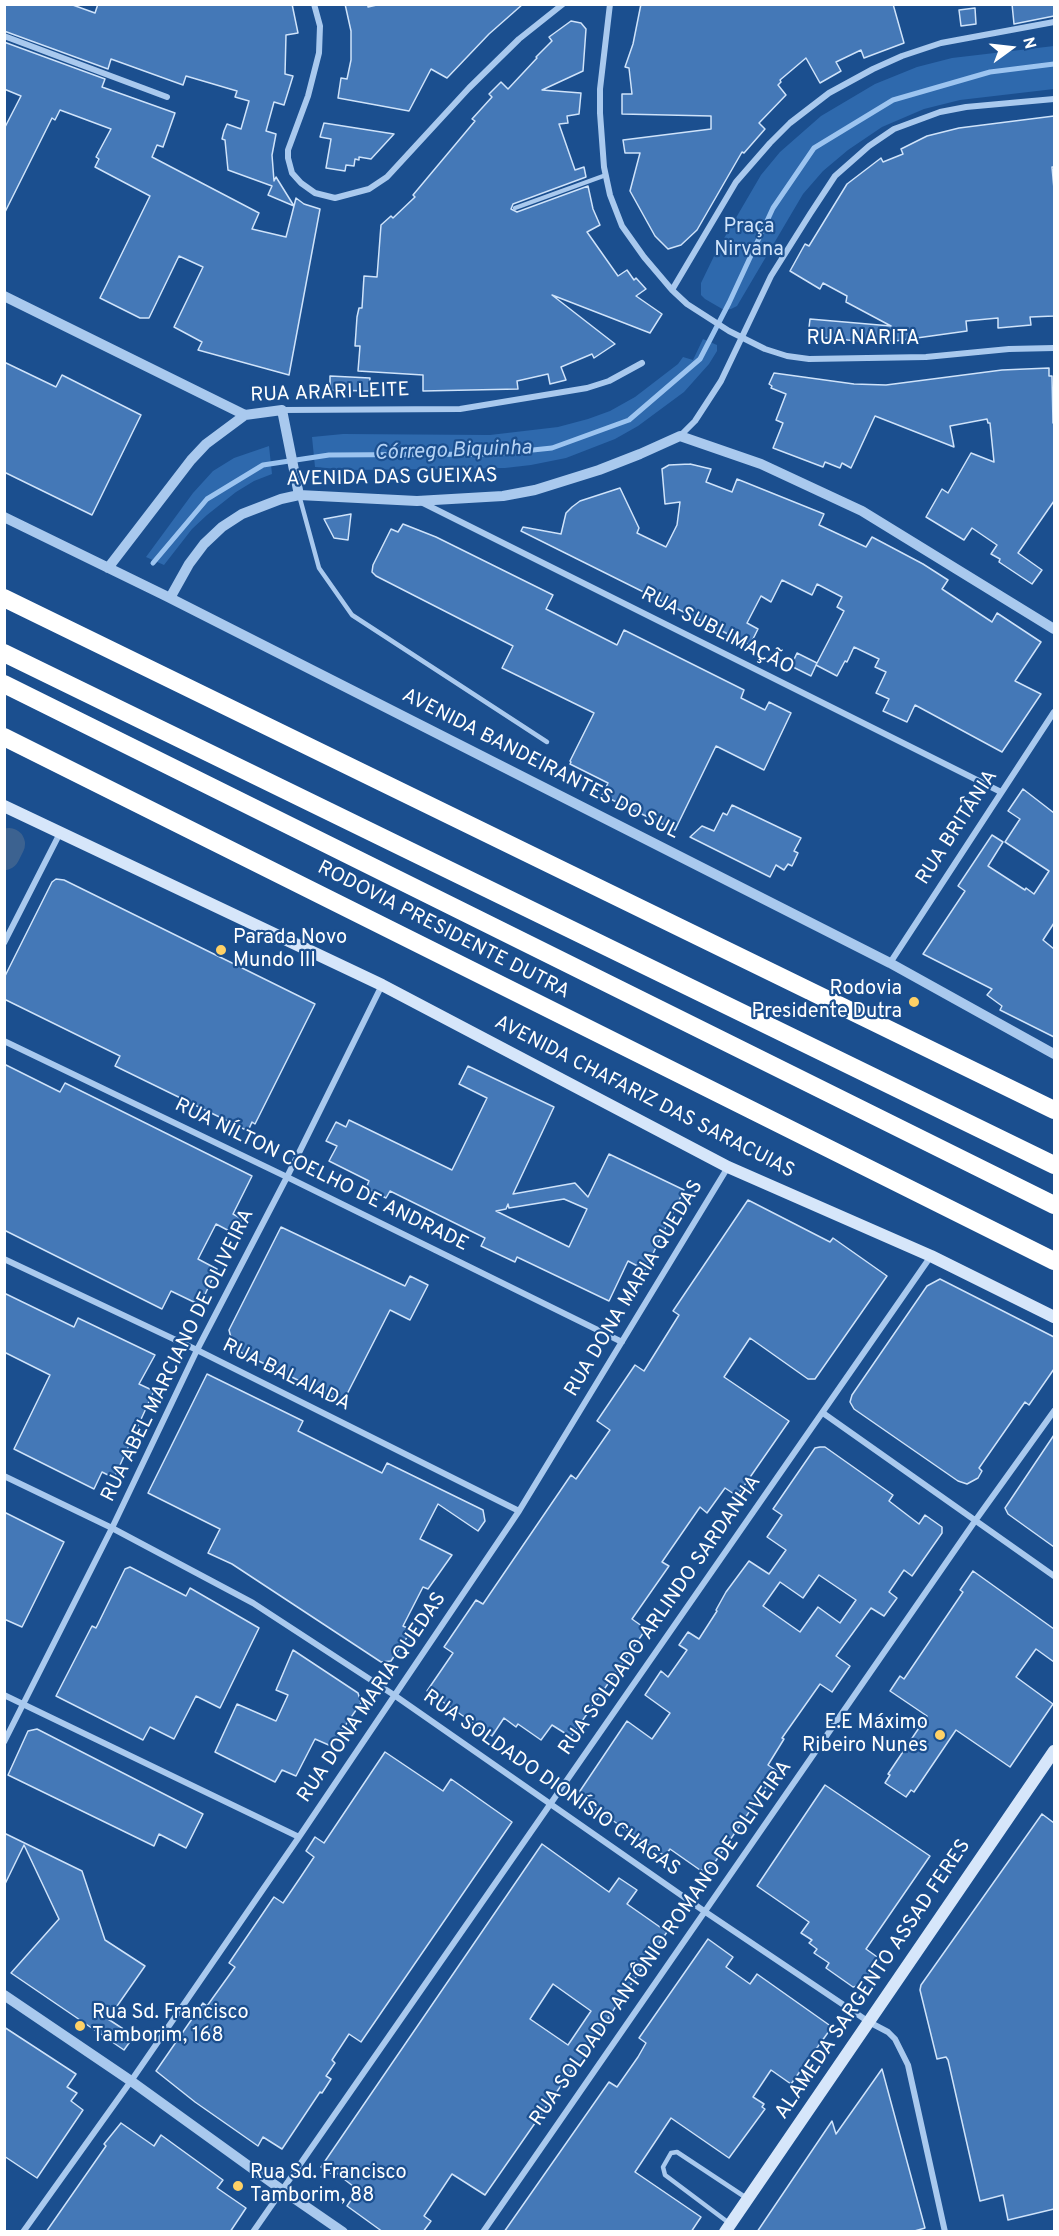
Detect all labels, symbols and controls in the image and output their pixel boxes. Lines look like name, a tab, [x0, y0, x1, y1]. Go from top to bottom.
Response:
north arrow	[981, 18, 1041, 78]
text: N	[1017, 35, 1040, 51]
park label: Praça Nirvana	[714, 216, 784, 263]
street label: RUA NARITA	[806, 328, 920, 352]
street label: RUA ARARI LEITE	[250, 379, 410, 409]
water label: Córrego Biquinha	[374, 437, 532, 467]
street label: AVENIDA DAS GUEIXAS	[286, 465, 498, 493]
street label: RUA SUBLIMAÇÃO	[636, 583, 798, 681]
street label: AVENIDA BANDEIRANTES DO SUL	[397, 684, 683, 846]
street label: RUA BRITÂNIA	[912, 766, 1004, 890]
street label: RODOVIA PRESIDENTE DUTRA	[313, 857, 573, 1005]
place label: Parada Novo Mundo III	[233, 927, 347, 974]
marker: Parada Novo Mundo III	[214, 943, 228, 957]
place label: Rodovia Presidente Dutra	[752, 978, 902, 1025]
marker: Rodovia Presidente Dutra	[907, 995, 921, 1009]
street label: AVENIDA CHAFARIZ DAS SARACUIAS	[490, 1011, 798, 1185]
street label: RUA NÍLTON COELHO DE ANDRADE	[170, 1094, 472, 1258]
street label: RUA DONA MARIA QUEDAS	[561, 1176, 709, 1402]
street label: RUA ABEL MARCIANO DE OLIVEIRA	[97, 1206, 261, 1506]
street label: RUA BALAIADA	[218, 1335, 354, 1417]
street label: RUA SOLDADO ARLINDO SARDANHA	[555, 1471, 767, 1761]
street label: RUA DONA MARIA QUEDAS	[294, 1588, 452, 1808]
street label: RUA SOLDADO DIONÍSIO CHAGAS	[418, 1686, 684, 1882]
place label: E.E Máximo Ribeiro Nunes	[802, 1712, 928, 1759]
marker: E.E Máximo Ribeiro Nunes	[933, 1728, 947, 1742]
street label: RUA SOLDADO ANTÔNIO ROMANO DE OLIVEIRA	[526, 1757, 798, 2131]
street label: ALAMEDA SARGENTO ASSAD FERES	[771, 1836, 977, 2124]
place label: Rua Sd. Francisco Tamborim, 168	[92, 2002, 249, 2049]
marker: Rua Sd. Francisco Tamborim, 168	[73, 2019, 87, 2033]
place label: Rua Sd. Francisco Tamborim, 88	[250, 2162, 407, 2209]
marker: Rua Sd. Francisco Tamborim, 88	[231, 2179, 245, 2193]

